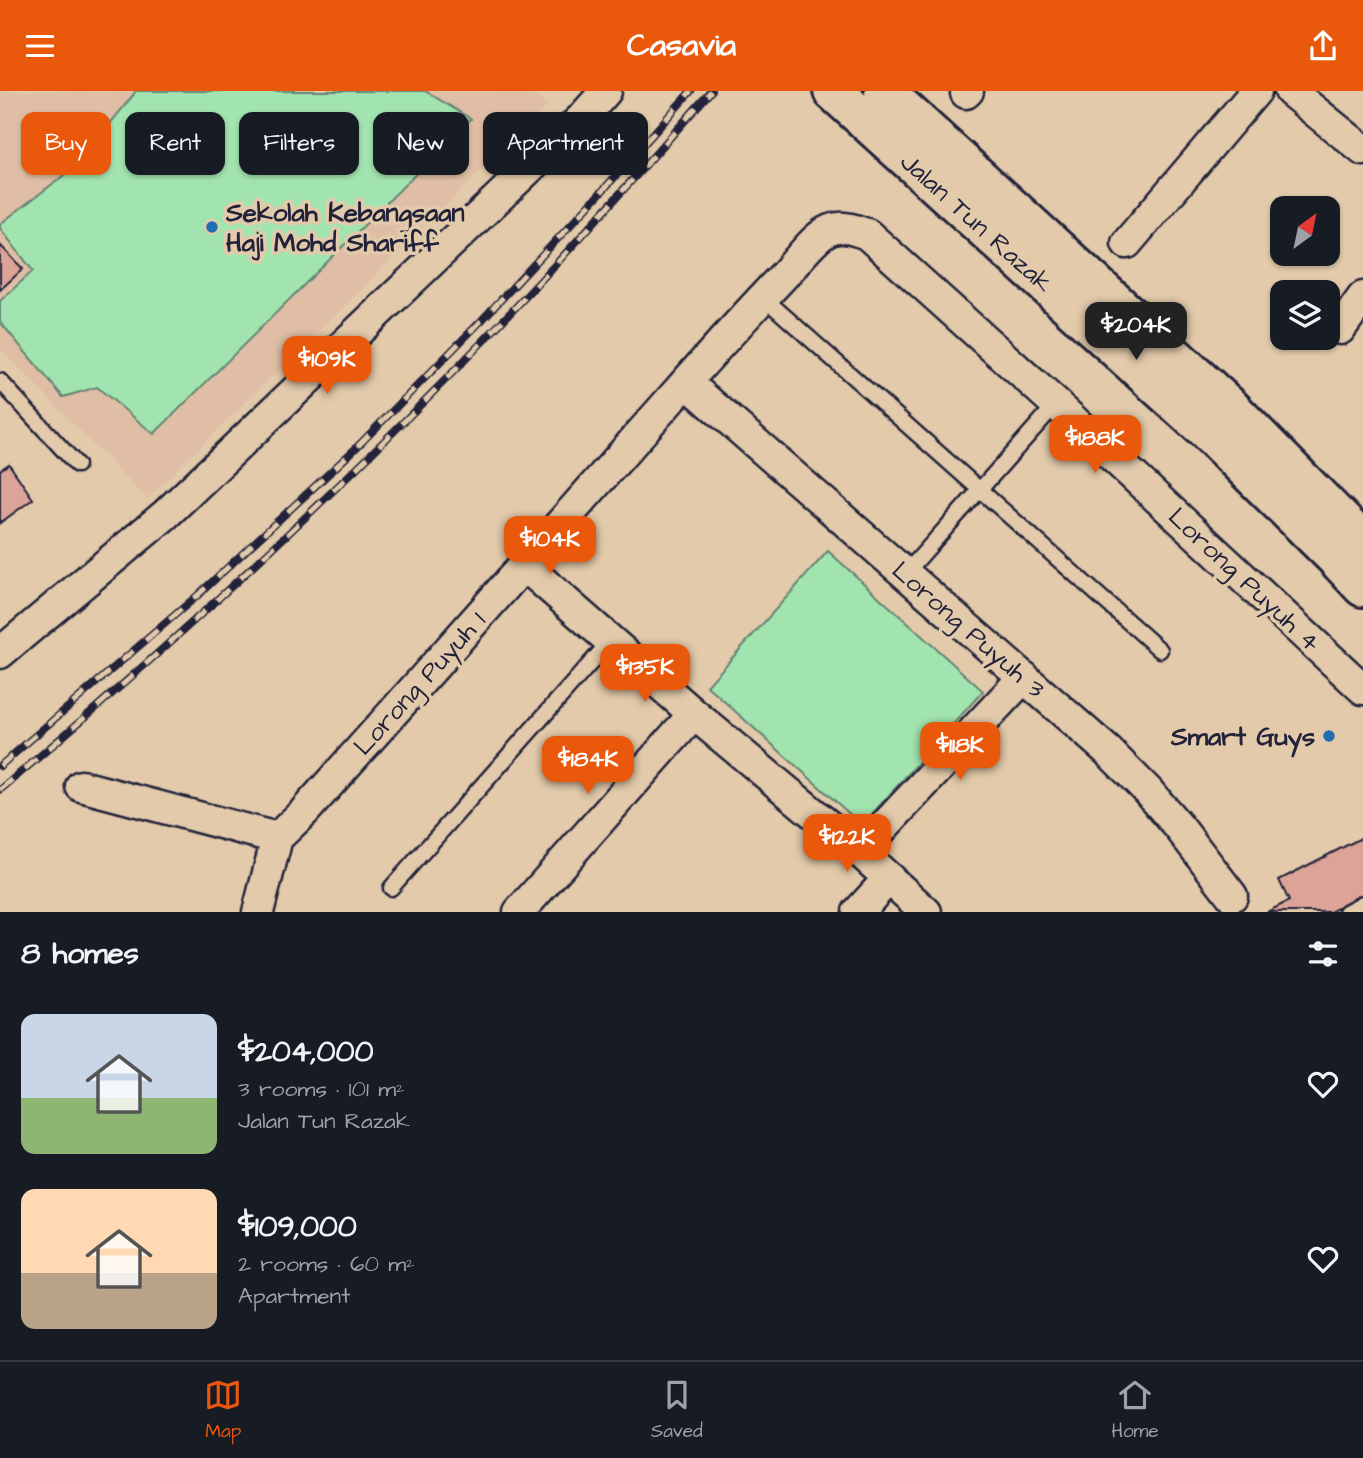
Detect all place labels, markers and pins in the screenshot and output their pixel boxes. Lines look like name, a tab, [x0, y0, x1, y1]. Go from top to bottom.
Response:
place label: Sekolah Kebangsaan Haji Mohd Shariff	[225, 195, 465, 261]
marker: Sekolah Kebangsaan Haji Mohd Shariff	[204, 219, 220, 235]
pin: $204K	[1087, 303, 1185, 362]
pin: $109K	[278, 337, 376, 396]
pin: $188K	[1046, 415, 1144, 475]
pin: $104K	[501, 517, 599, 576]
pin: $135K	[596, 645, 694, 704]
place label: Smart Guys	[1170, 719, 1315, 758]
pin: $118K	[911, 723, 1009, 782]
marker: Smart Guys	[1321, 728, 1337, 744]
pin: $184K	[539, 737, 637, 796]
pin: $122K	[798, 815, 896, 874]

